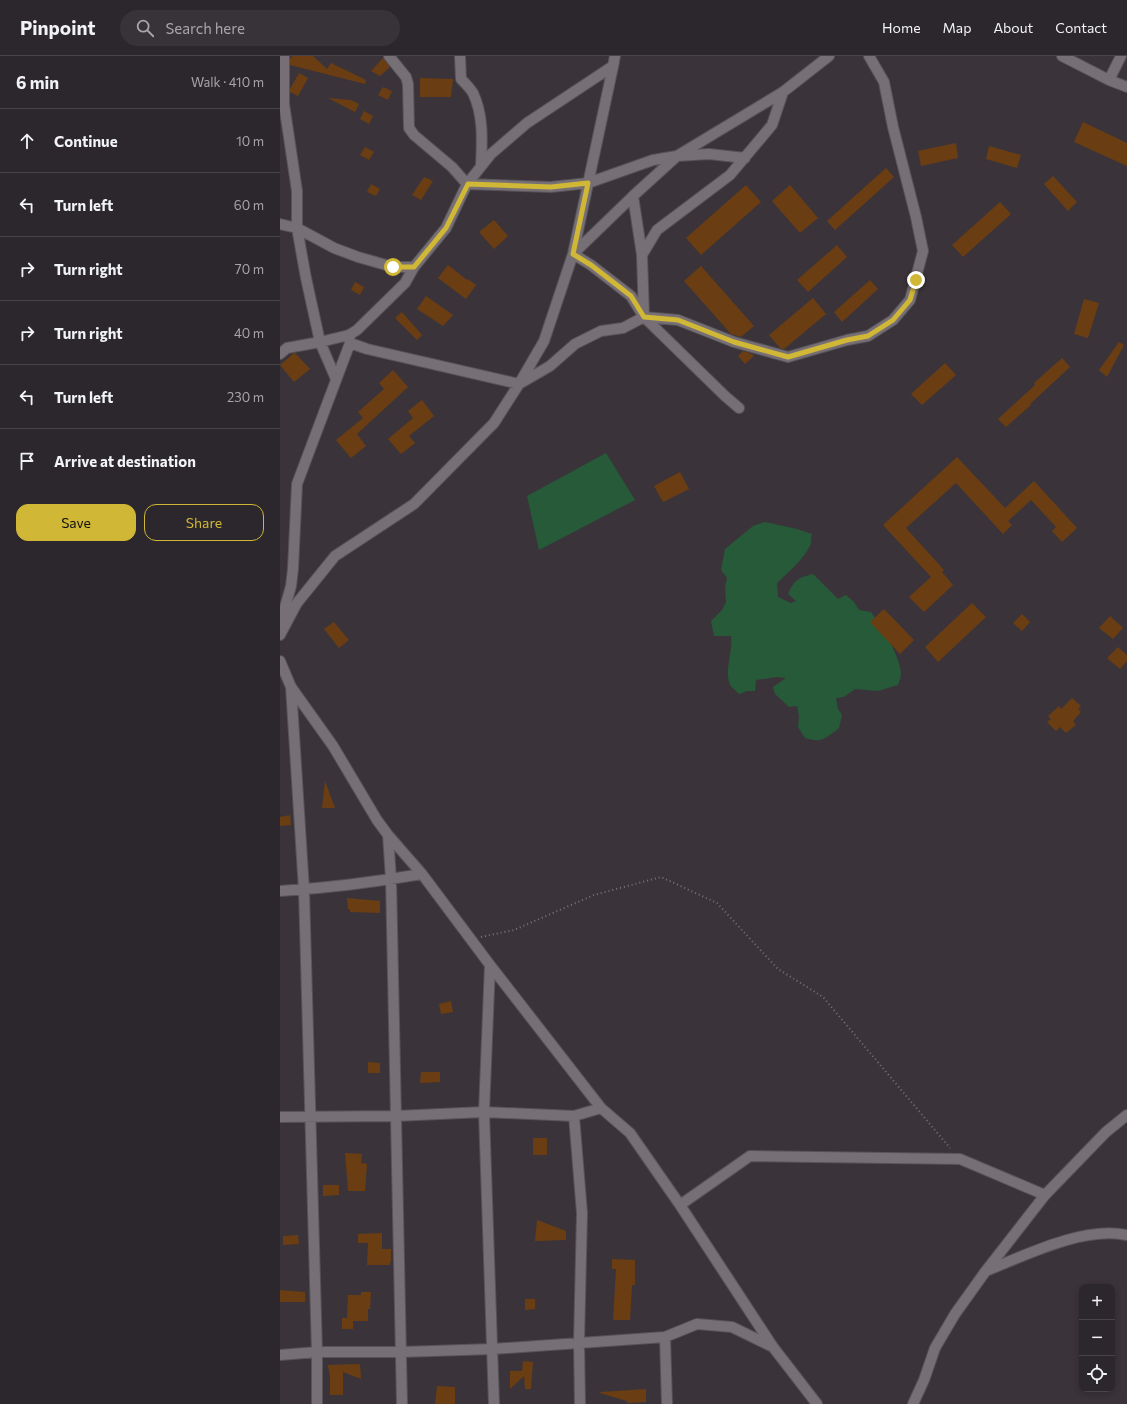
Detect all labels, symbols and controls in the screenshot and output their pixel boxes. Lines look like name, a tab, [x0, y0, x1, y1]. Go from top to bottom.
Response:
search box	[120, 10, 400, 46]
text: Pinpoint	[20, 16, 96, 39]
icon: search	[134, 17, 156, 39]
text: Search here	[166, 19, 245, 37]
text: Home	[882, 19, 921, 36]
text: Map	[943, 19, 971, 36]
text: About	[993, 19, 1033, 36]
text: Contact	[1055, 19, 1107, 36]
text: 6 min	[16, 72, 59, 93]
text: Walk · 410 m	[191, 74, 264, 90]
icon: ahead	[16, 130, 38, 152]
text: Continue	[54, 132, 118, 150]
text: 10 m	[236, 133, 264, 149]
icon: left	[16, 194, 38, 216]
text: Turn left	[54, 196, 113, 214]
text: 60 m	[234, 197, 264, 213]
icon: right	[16, 258, 38, 280]
route start	[384, 258, 402, 276]
text: Turn right	[54, 260, 123, 278]
text: 70 m	[235, 261, 264, 277]
route end	[907, 271, 925, 289]
icon: right	[16, 322, 38, 344]
text: Turn right	[54, 324, 123, 342]
text: 40 m	[234, 325, 264, 341]
icon: left	[16, 386, 38, 408]
text: Turn left	[54, 388, 113, 406]
text: 230 m	[227, 389, 264, 405]
icon: arrive	[16, 450, 38, 472]
text: Arrive at destination	[54, 452, 196, 470]
button: Save	[16, 504, 136, 541]
button: Share	[144, 504, 264, 541]
map controls	[1079, 1284, 1115, 1392]
button: +	[1079, 1284, 1115, 1320]
button: −	[1079, 1320, 1115, 1356]
button: locate	[1079, 1356, 1115, 1392]

